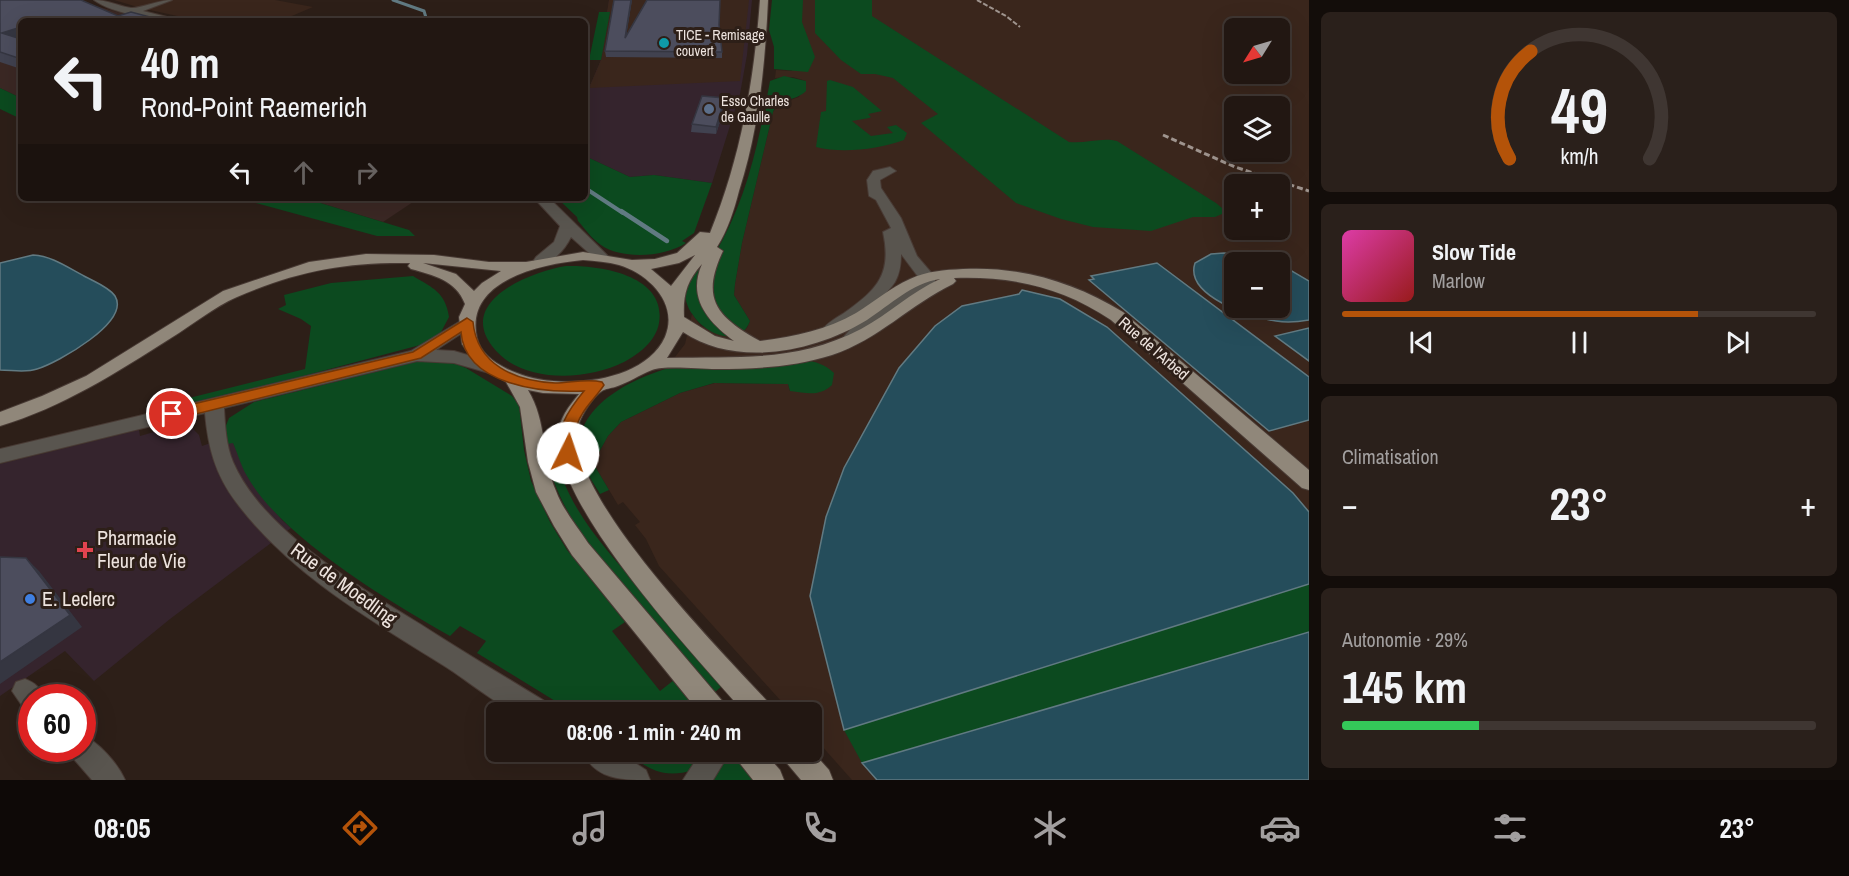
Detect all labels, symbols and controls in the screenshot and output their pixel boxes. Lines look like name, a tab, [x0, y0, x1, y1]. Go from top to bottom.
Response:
north arrow	[1224, 18, 1290, 84]
map controls	[1224, 18, 1290, 318]
place label: TICE - Remisage couvert	[676, 26, 765, 60]
text: 40 m	[141, 35, 220, 91]
marker: TICE - Remisage couvert	[657, 36, 671, 50]
icon: left	[42, 42, 120, 120]
text: 49	[1551, 68, 1607, 152]
text: Rond-Point Raemerich	[141, 89, 367, 125]
place label: Esso Charles de Gaulle	[721, 92, 790, 126]
button: layers	[1224, 96, 1290, 162]
marker: Esso Charles de Gaulle	[702, 102, 716, 116]
text: km/h	[1560, 142, 1598, 171]
icon: left	[224, 156, 257, 189]
icon: ahead	[287, 156, 320, 189]
icon: right	[350, 156, 383, 189]
button: +	[1224, 174, 1290, 240]
text: Slow Tide	[1432, 237, 1516, 267]
button: −	[1224, 252, 1290, 318]
text: Marlow	[1432, 267, 1485, 294]
street label: Rue de l'Arbed	[1114, 311, 1194, 385]
icon: previous	[1405, 326, 1438, 359]
icon: pause	[1563, 326, 1596, 359]
icon: next	[1721, 326, 1754, 359]
pin	[146, 388, 197, 439]
icon: arrive	[155, 397, 188, 430]
position arrow	[536, 421, 600, 485]
text: Climatisation	[1342, 443, 1439, 470]
text: 23°	[1549, 473, 1609, 534]
text: −	[1342, 482, 1358, 526]
text: +	[1800, 482, 1816, 526]
place label: Pharmacie Fleur de Vie	[97, 524, 186, 574]
street label: Rue de Moedling	[286, 536, 403, 631]
marker: Pharmacie Fleur de Vie	[78, 543, 92, 557]
place label: E. Leclerc	[42, 585, 115, 612]
marker: E. Leclerc	[23, 592, 37, 606]
text: Autonomie · 29%	[1342, 626, 1468, 653]
text: 145 km	[1342, 656, 1467, 717]
speed limit sign: 60	[18, 684, 96, 762]
text: 08:06 · 1 min · 240 m	[567, 717, 741, 747]
icon: directions	[339, 807, 381, 849]
icon: music	[569, 807, 611, 849]
icon: phone	[799, 807, 841, 849]
icon: climate	[1029, 807, 1071, 849]
icon: car	[1259, 807, 1301, 849]
icon: filters	[1489, 807, 1531, 849]
text: 08:05	[94, 810, 151, 846]
text: 23°	[1719, 810, 1755, 846]

